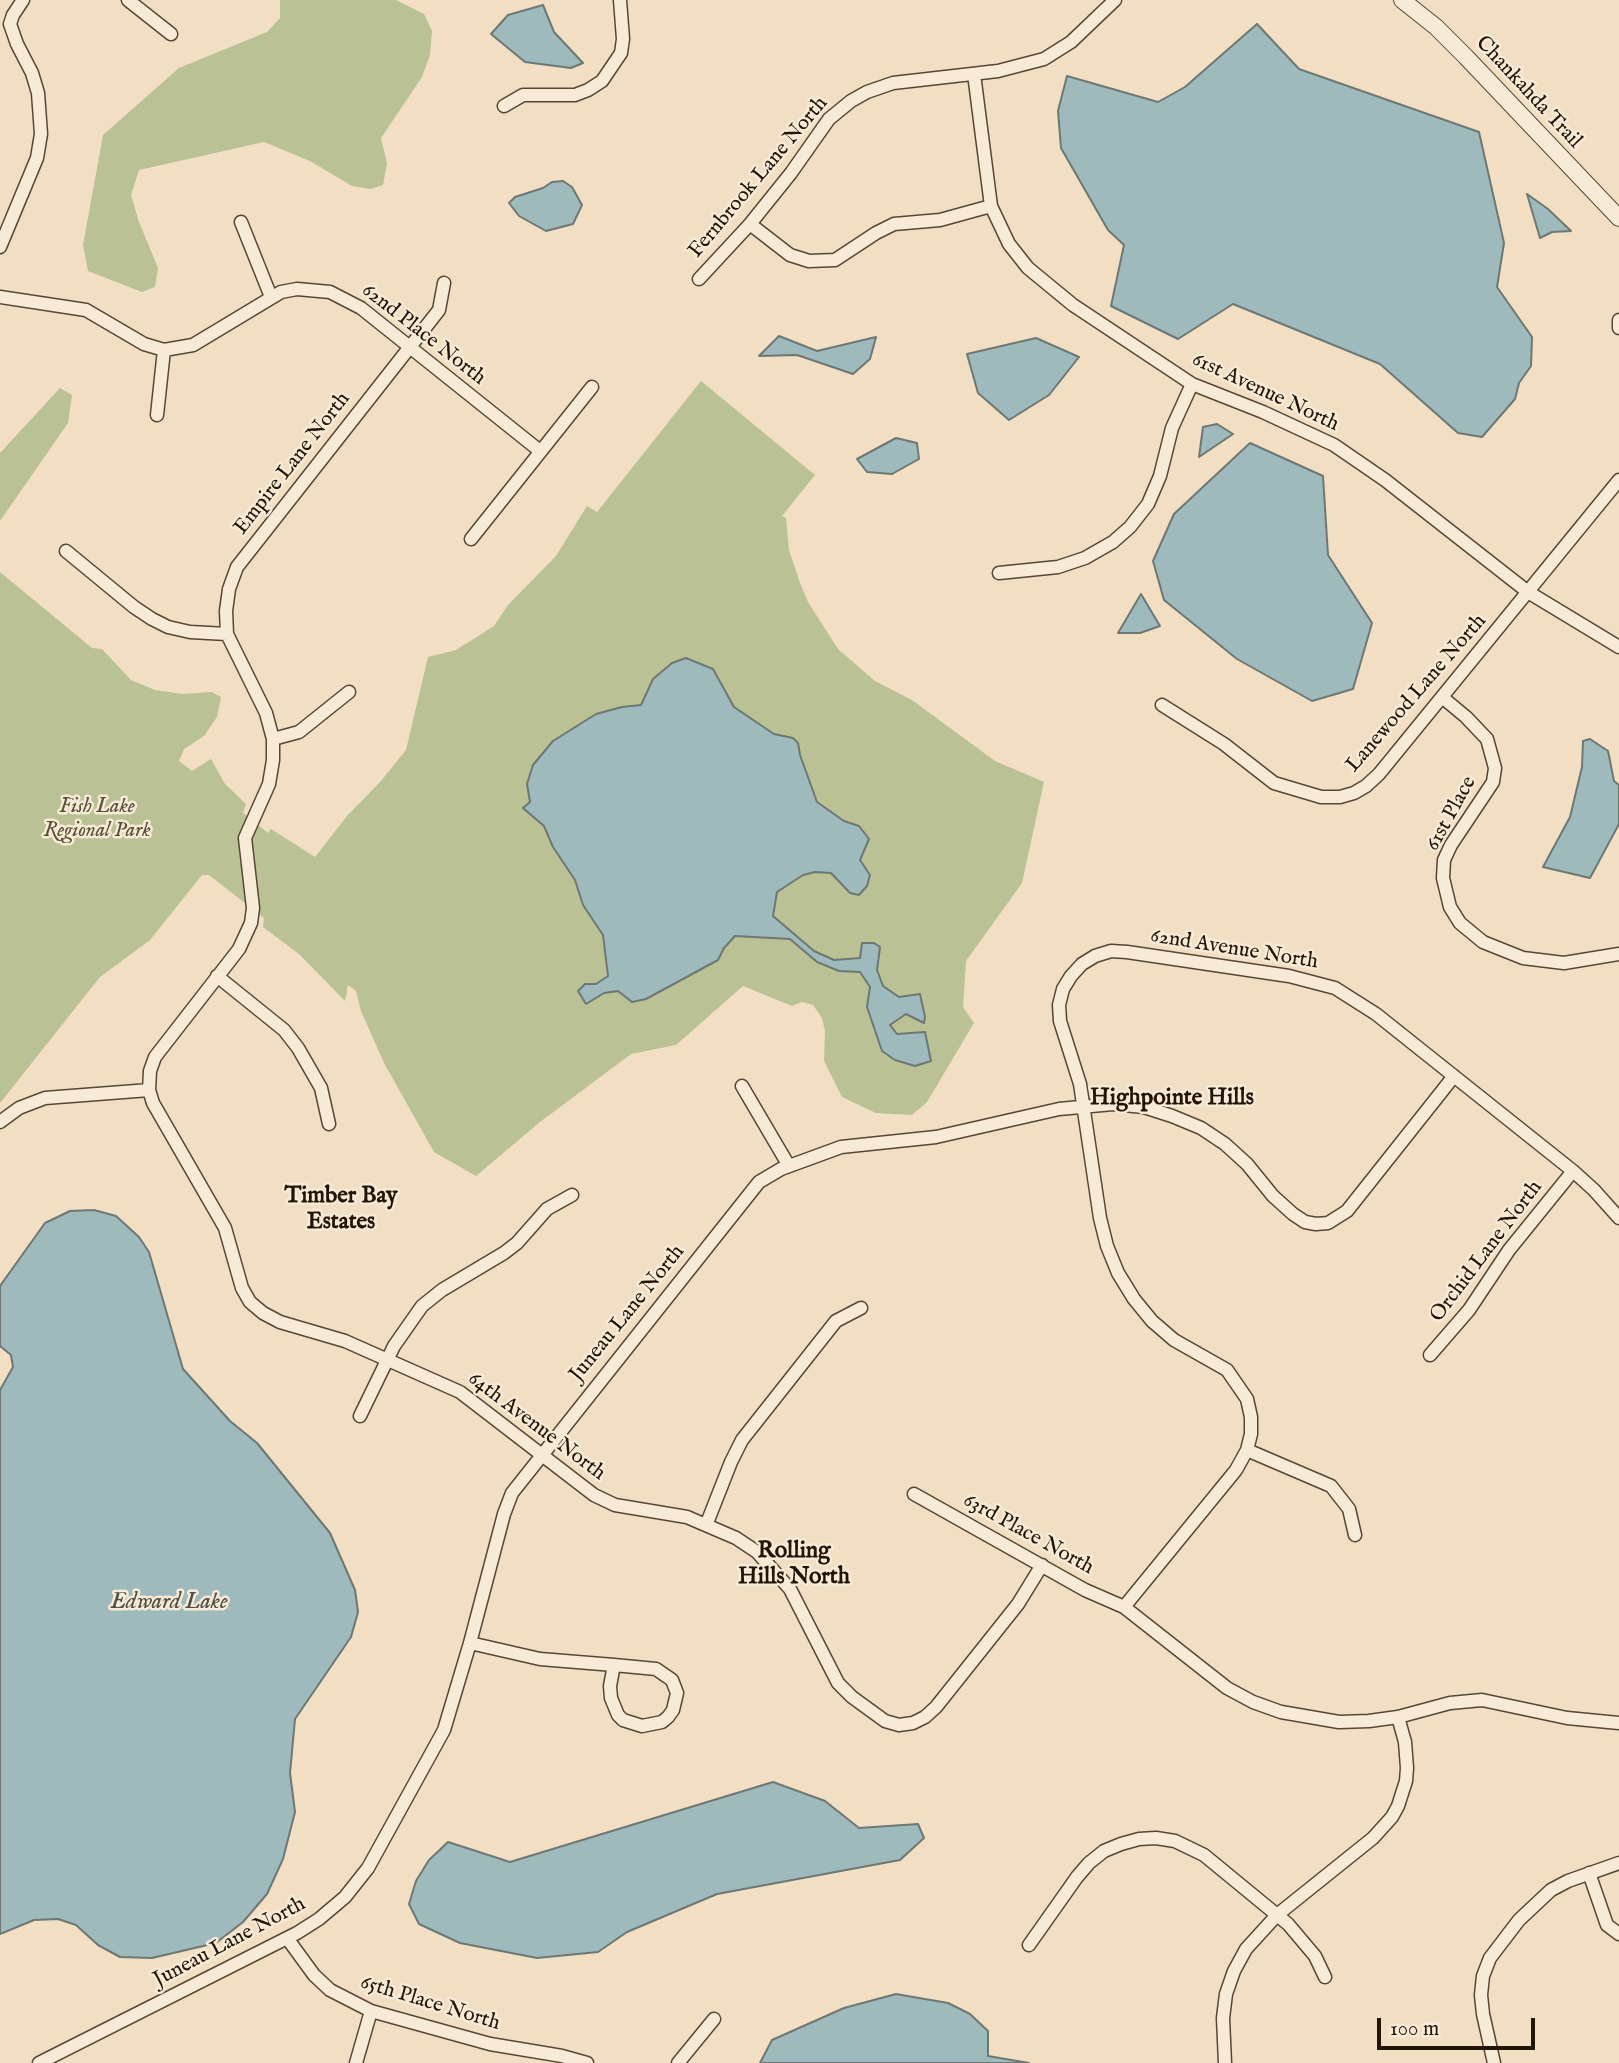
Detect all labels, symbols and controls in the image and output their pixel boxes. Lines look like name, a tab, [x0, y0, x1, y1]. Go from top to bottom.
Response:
street label: Chankahda Trail	[1469, 32, 1587, 154]
street label: Fernbrook Lane North	[684, 92, 834, 264]
street label: 62nd Place North	[356, 279, 490, 391]
street label: 61st Avenue North	[1187, 348, 1343, 438]
street label: Empire Lane North	[230, 388, 356, 540]
street label: Lanewood Lane North	[1341, 610, 1493, 778]
street label: 61st Place	[1421, 772, 1483, 856]
park label: Fish Lake Regional Park	[43, 795, 151, 845]
street label: 62nd Avenue North	[1148, 924, 1320, 976]
district label: Highpointe Hills	[1090, 1085, 1254, 1113]
street label: Orchid Lane North	[1425, 1176, 1549, 1328]
district label: Timber Bay Estates	[284, 1183, 398, 1237]
street label: Juneau Lane North	[565, 1241, 691, 1387]
street label: 64th Avenue North	[462, 1367, 610, 1487]
street label: 63rd Place North	[958, 1489, 1098, 1581]
district label: Rolling Hills North	[738, 1538, 850, 1592]
water label: Edward Lake	[110, 1589, 228, 1617]
street label: Juneau Lane North	[150, 1892, 310, 1994]
street label: 65th Place North	[357, 1971, 503, 2037]
scale bar	[1381, 2004, 1538, 2048]
text: 100 m	[1390, 2016, 1439, 2043]

